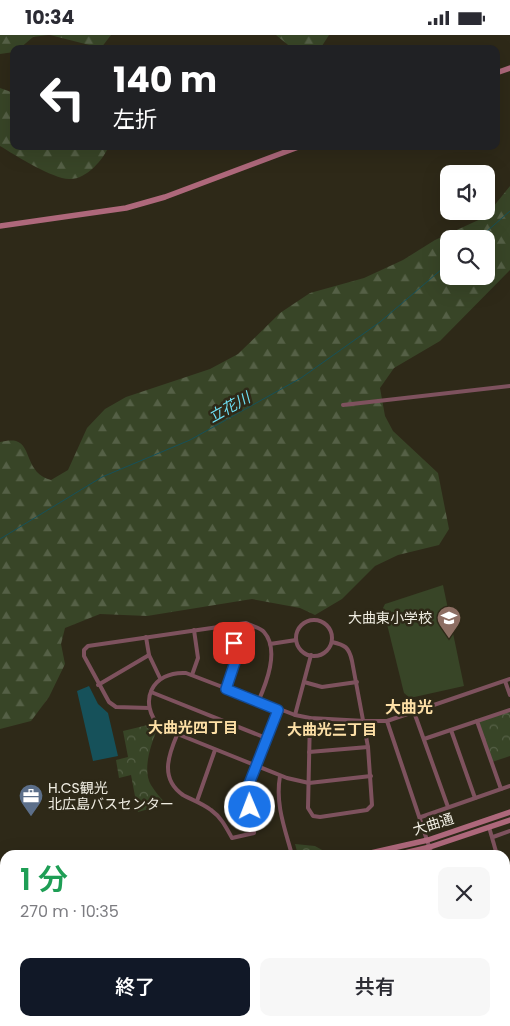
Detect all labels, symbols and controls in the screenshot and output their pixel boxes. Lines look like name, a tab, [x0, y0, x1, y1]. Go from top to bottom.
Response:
text: 10:34	[25, 4, 74, 31]
text: 140 m	[113, 55, 217, 104]
icon: left	[30, 65, 95, 130]
text: 左折	[113, 104, 157, 135]
map controls	[440, 165, 495, 285]
button: sound	[440, 165, 495, 220]
button: search	[440, 230, 495, 285]
water label: 立花川	[204, 386, 256, 427]
school or university icon: 大曲東小学校	[436, 605, 462, 639]
place label: 大曲東小学校	[348, 608, 432, 628]
pin	[213, 622, 255, 664]
icon: arrive	[220, 629, 248, 657]
district label: 大曲光	[385, 696, 433, 719]
district label: 大曲光四丁目	[148, 717, 238, 738]
district label: 大曲光三丁目	[287, 719, 377, 740]
place label: H.CS観光 北広島バスセンター	[48, 778, 174, 814]
position arrow	[223, 780, 275, 832]
office icon: H.CS観光 北広島バスセンター	[18, 783, 44, 817]
street label: 大曲通	[410, 808, 456, 840]
text: 1 分	[20, 858, 68, 901]
button: close	[438, 867, 490, 919]
text: 270 m · 10:35	[20, 900, 119, 923]
button: 終了	[20, 958, 250, 1016]
button: 共有	[260, 958, 490, 1016]

